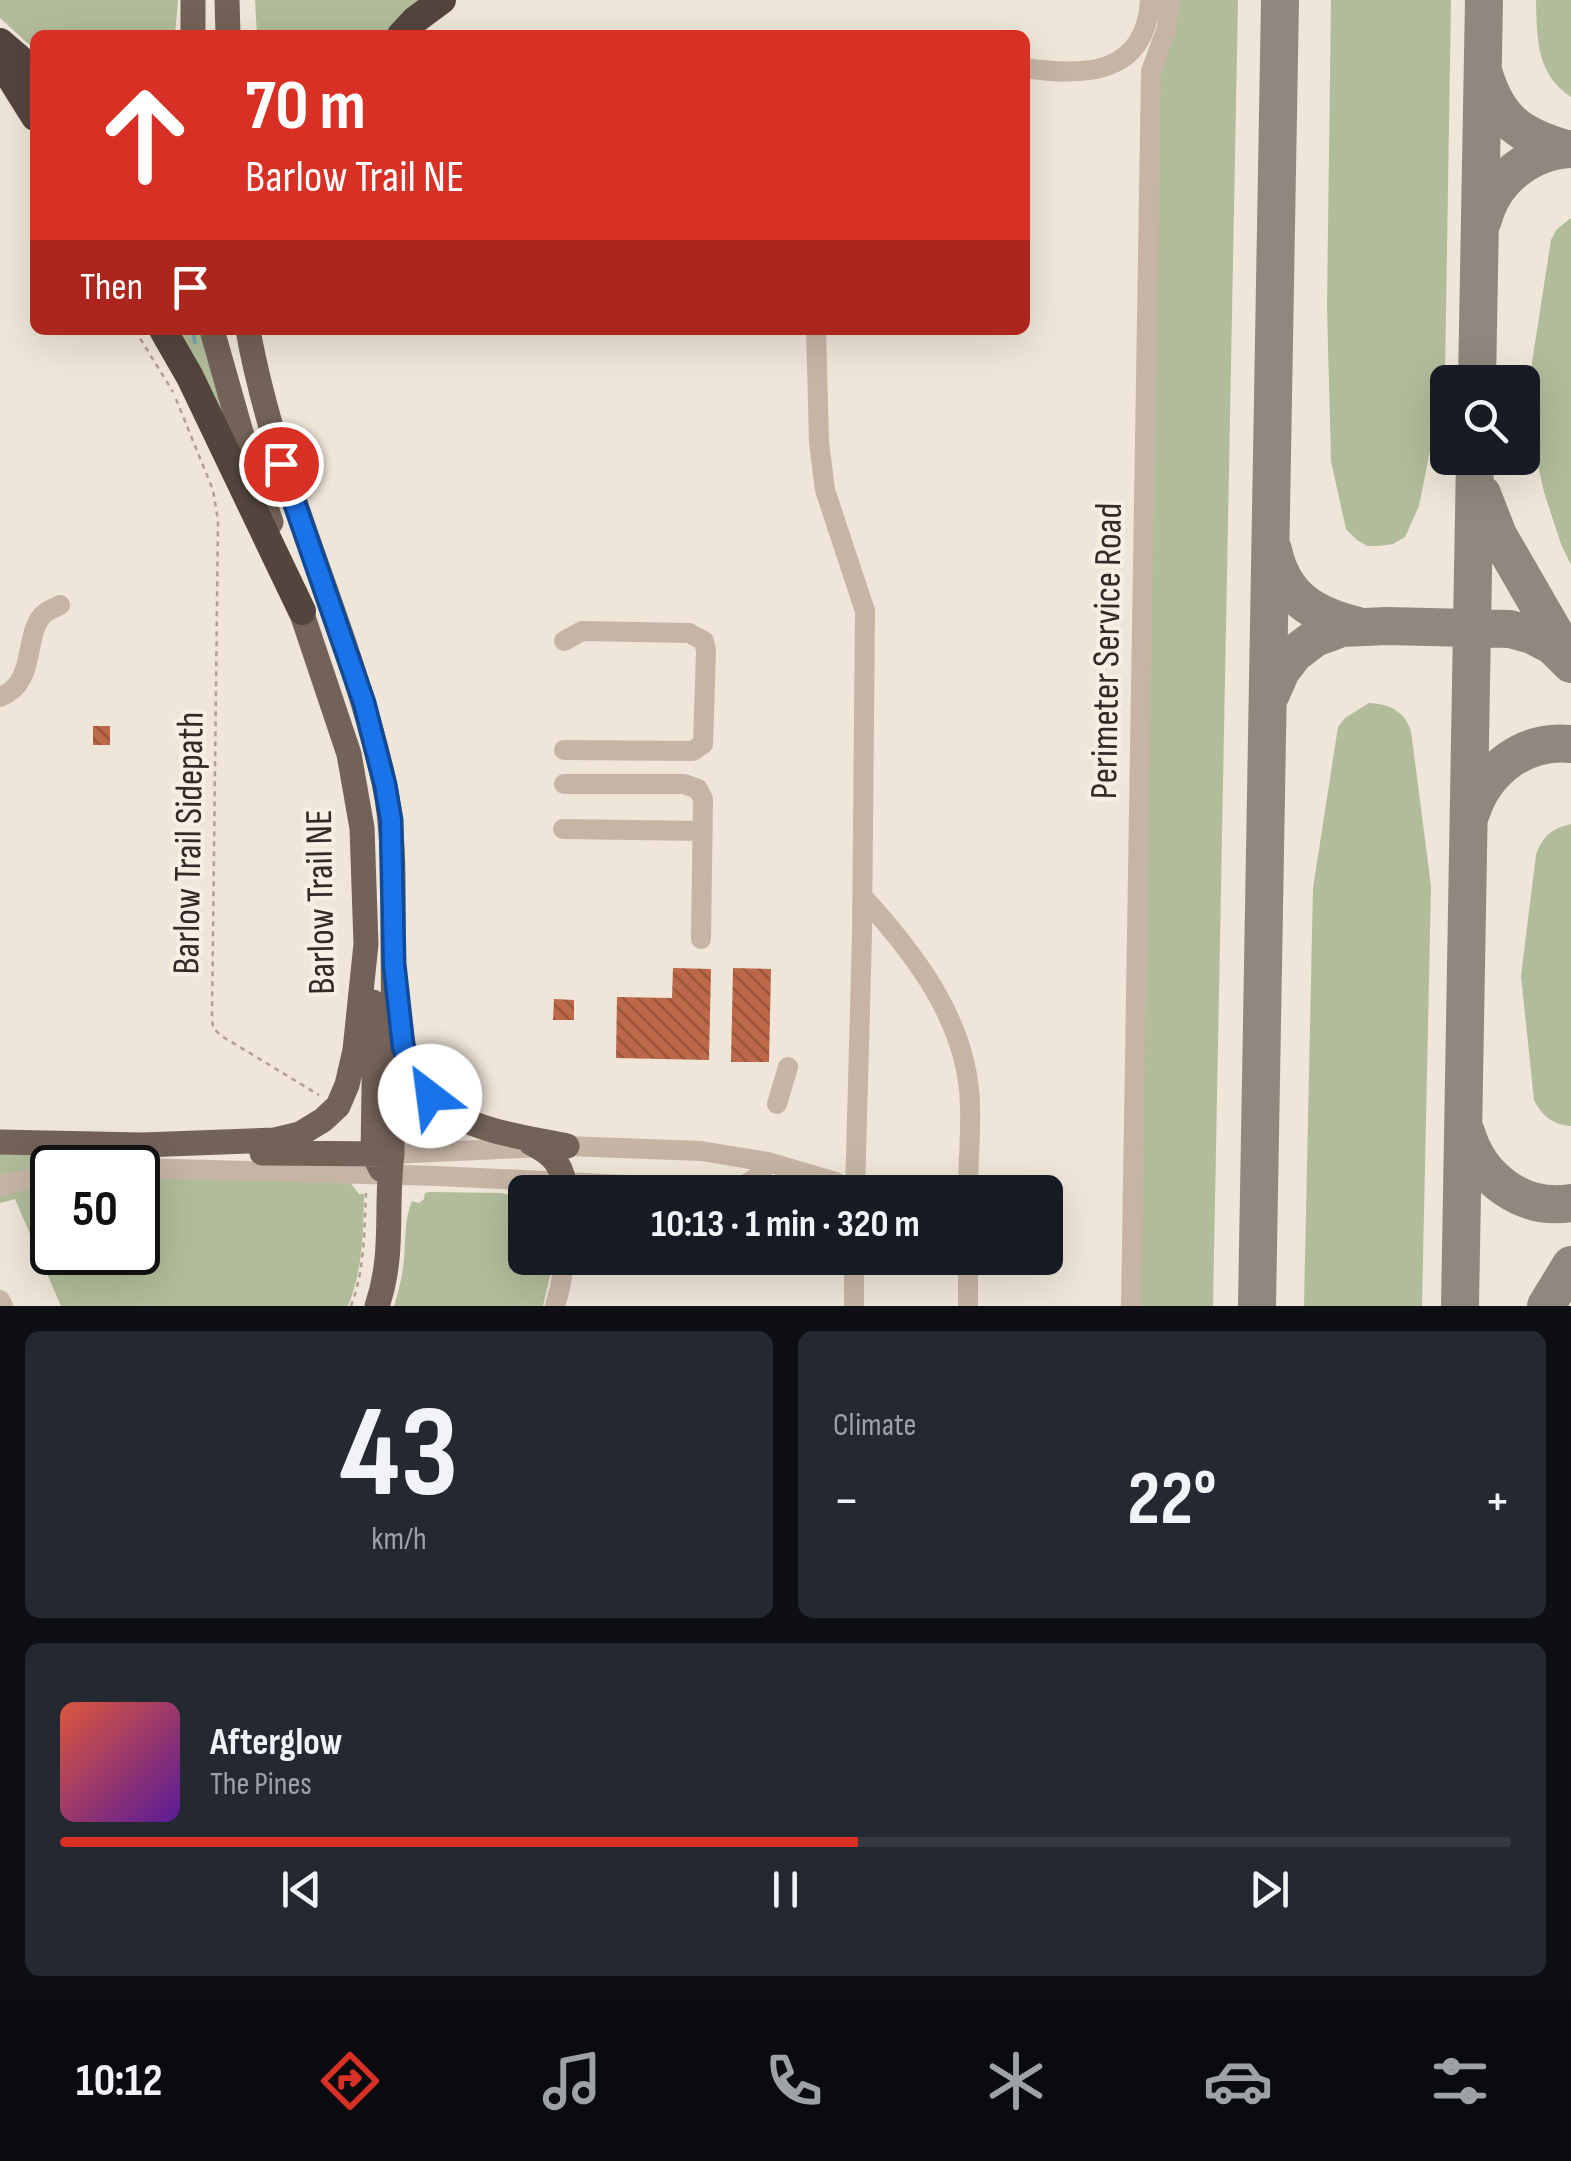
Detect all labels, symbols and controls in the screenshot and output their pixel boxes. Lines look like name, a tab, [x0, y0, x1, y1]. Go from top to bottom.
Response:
text: 70 m	[245, 65, 366, 149]
icon: ahead	[80, 70, 210, 200]
text: Barlow Trail NE	[245, 150, 465, 205]
icon: arrive	[163, 260, 218, 315]
text: Then	[80, 265, 143, 310]
map controls	[1430, 365, 1540, 475]
button: search	[1430, 365, 1540, 475]
pin	[239, 422, 324, 507]
icon: arrive	[254, 437, 309, 492]
street label: Perimeter Service Road	[1082, 502, 1132, 800]
street label: Barlow Trail Sidepath	[164, 711, 214, 975]
street label: Barlow Trail NE	[297, 809, 345, 995]
position arrow	[378, 1044, 482, 1148]
speed limit sign: 50	[30, 1145, 160, 1275]
text: 10:13 · 1 min · 320 m	[651, 1202, 920, 1247]
text: 43	[340, 1377, 458, 1533]
text: Climate	[833, 1406, 916, 1445]
text: 22°	[1127, 1455, 1217, 1546]
text: −	[833, 1468, 860, 1535]
text: +	[1484, 1468, 1511, 1535]
text: km/h	[371, 1520, 427, 1559]
text: Afterglow	[210, 1720, 343, 1765]
text: The Pines	[210, 1765, 312, 1804]
icon: previous	[274, 1862, 329, 1917]
icon: pause	[758, 1862, 813, 1917]
icon: next	[1242, 1862, 1297, 1917]
icon: directions	[315, 2046, 385, 2116]
icon: music	[537, 2046, 607, 2116]
icon: phone	[759, 2046, 829, 2116]
icon: climate	[981, 2046, 1051, 2116]
icon: car	[1203, 2046, 1273, 2116]
icon: filters	[1425, 2046, 1495, 2116]
text: 10:12	[76, 2054, 162, 2109]

